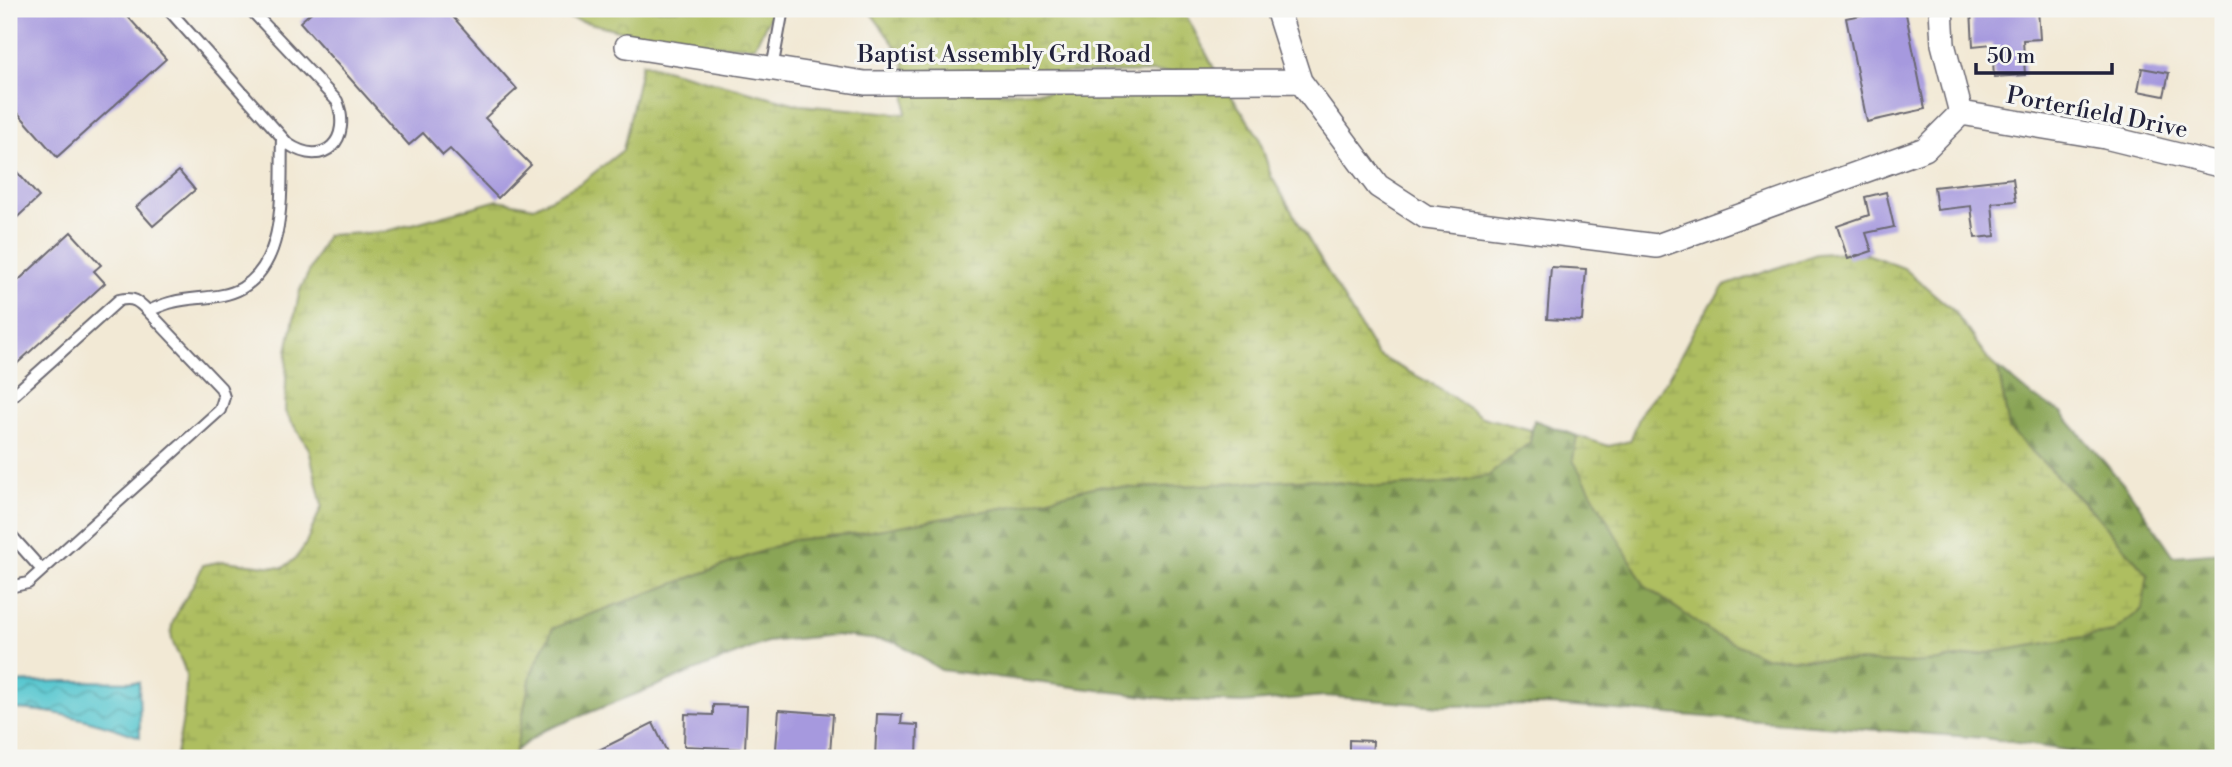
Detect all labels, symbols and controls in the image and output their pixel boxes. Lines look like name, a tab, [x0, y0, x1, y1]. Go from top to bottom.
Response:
scale bar	[1976, 32, 2113, 76]
street label: Baptist Assembly Grd Road	[856, 40, 1151, 70]
text: 50 m	[1987, 44, 2035, 70]
street label: Porterfield Drive	[2004, 81, 2190, 145]

